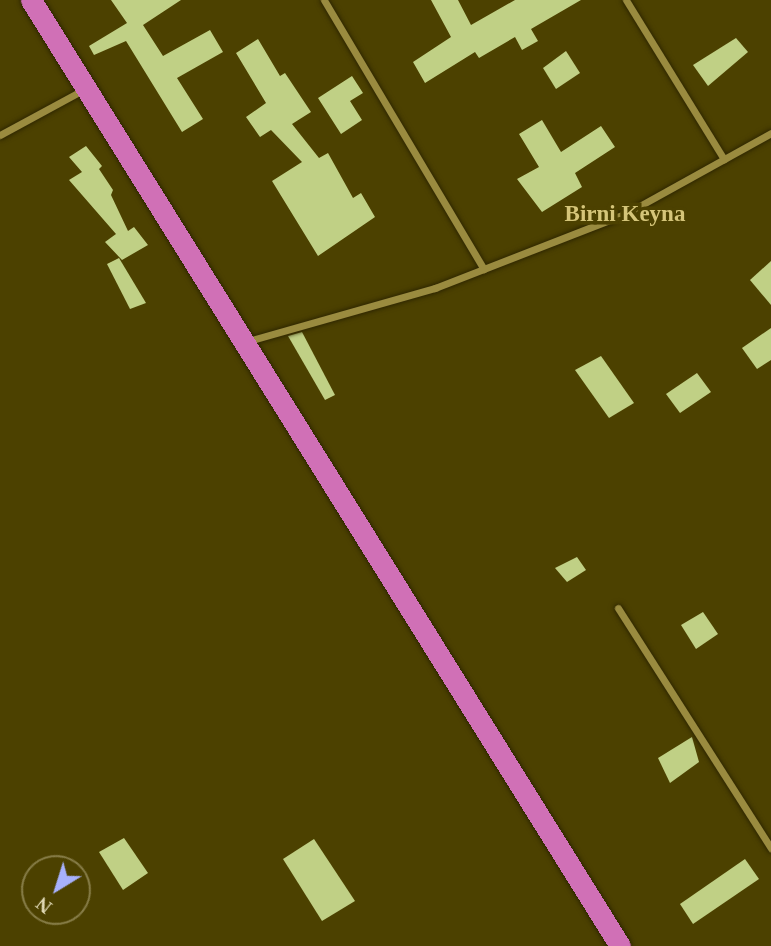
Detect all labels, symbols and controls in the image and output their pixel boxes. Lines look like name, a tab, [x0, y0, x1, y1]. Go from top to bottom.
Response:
district label: Birni Keyna	[565, 200, 685, 228]
north arrow	[21, 855, 91, 925]
text: N	[32, 893, 56, 918]

